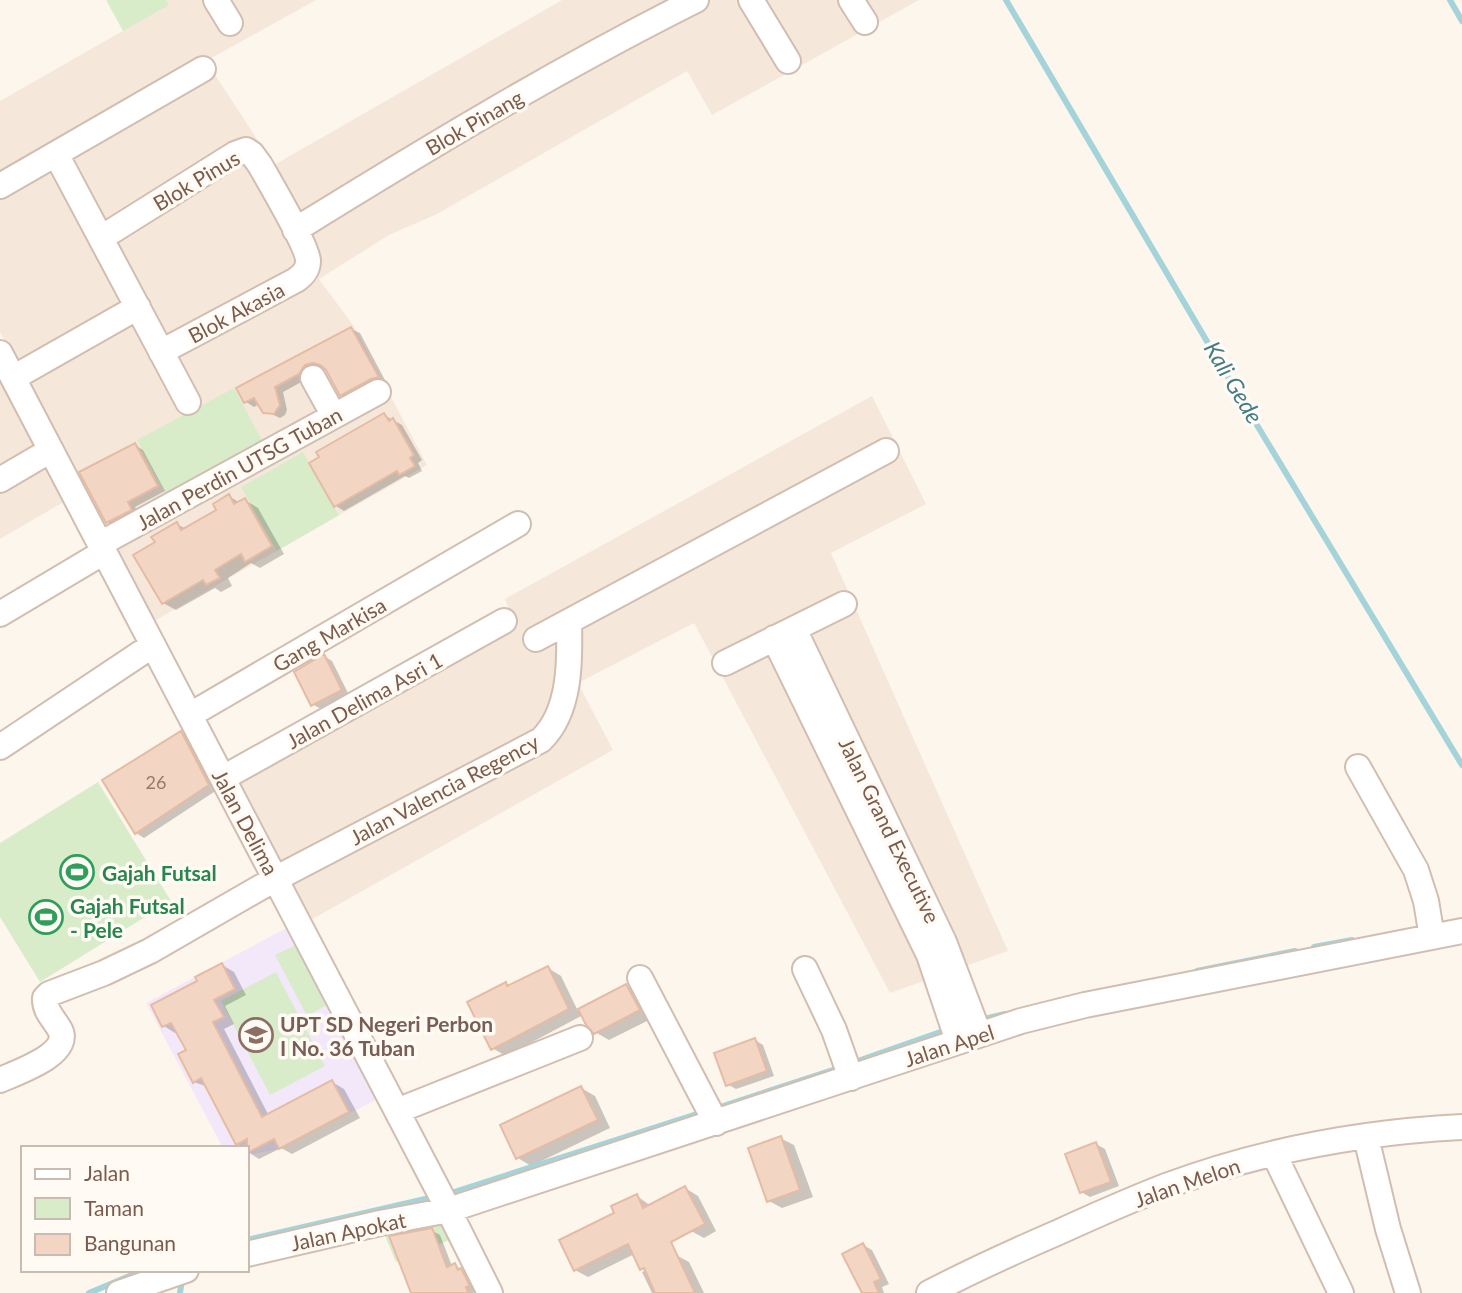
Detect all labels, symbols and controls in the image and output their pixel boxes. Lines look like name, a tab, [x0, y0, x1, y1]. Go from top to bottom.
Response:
street label: Blok Pinang	[421, 84, 527, 160]
street label: Blok Pinus	[148, 144, 244, 216]
street label: Blok Akasia	[184, 276, 288, 348]
water label: Kali Gede	[1199, 336, 1269, 428]
street label: Jalan Perdin UTSG Tuban	[132, 401, 346, 535]
street label: Gang Markisa	[268, 592, 390, 676]
street label: Jalan Delima Asri 1	[282, 647, 446, 753]
street label: Jalan Valencia Regency	[345, 729, 543, 849]
street label: Jalan Grand Executive	[834, 733, 946, 927]
street label: Jalan Delima	[208, 765, 284, 879]
house number: 26	[146, 771, 166, 793]
sports icon: Gajah Futsal	[58, 853, 96, 891]
place label: Gajah Futsal	[102, 860, 217, 885]
place label: Gajah Futsal - Pele	[70, 893, 185, 942]
sports icon: Gajah Futsal - Pele	[27, 898, 65, 936]
place label: UPT SD Negeri Perbon I No. 36 Tuban	[280, 1011, 493, 1060]
school or university icon: UPT SD Negeri Perbon I No. 36 Tuban	[237, 1016, 275, 1054]
street label: Jalan Apel	[901, 1019, 997, 1071]
legend	[21, 1146, 248, 1272]
street label: Jalan Melon	[1131, 1152, 1243, 1212]
text: Jalan	[84, 1160, 130, 1185]
text: Taman	[84, 1195, 144, 1220]
street label: Jalan Apokat	[288, 1207, 408, 1255]
text: Bangunan	[84, 1230, 176, 1255]

